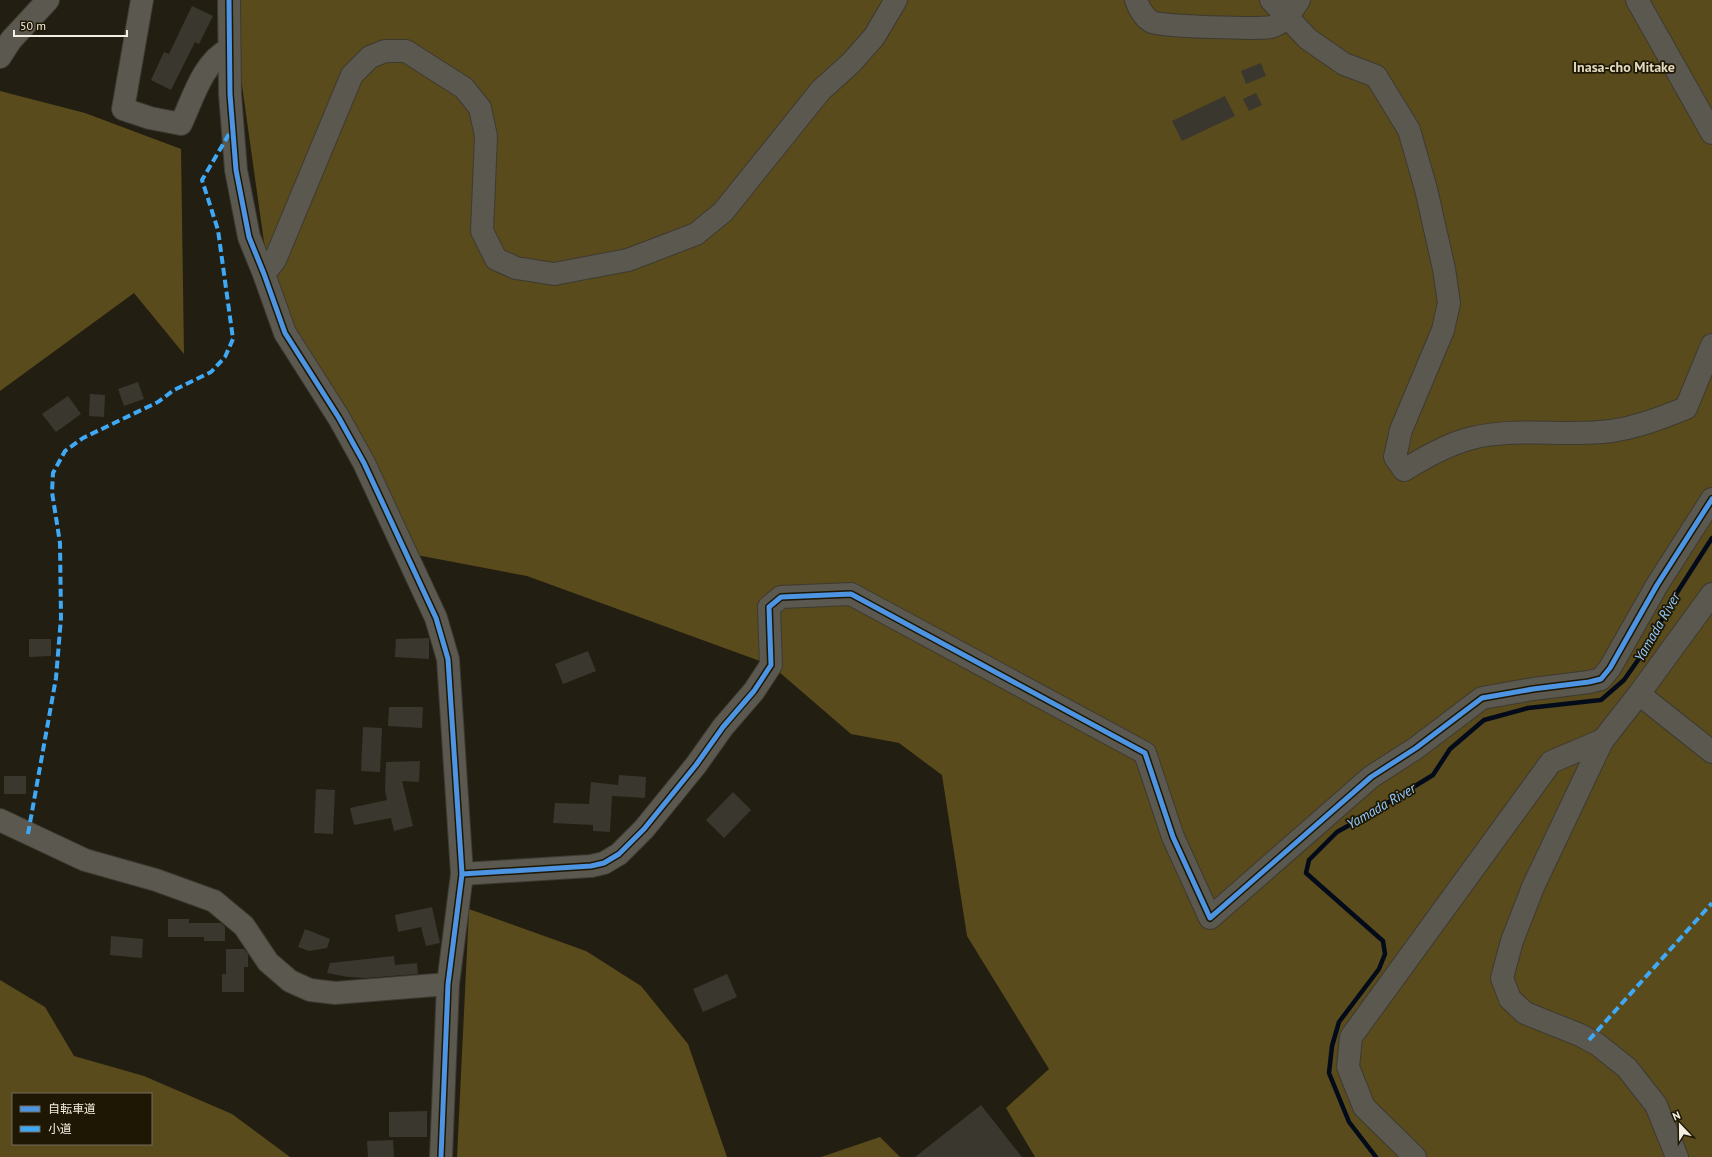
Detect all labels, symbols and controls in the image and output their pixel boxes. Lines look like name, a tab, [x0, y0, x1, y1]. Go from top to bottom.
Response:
scale bar	[14, 12, 127, 38]
text: 50 m	[20, 18, 46, 33]
district label: Inasa-cho Mitake	[1573, 58, 1675, 76]
water label: Yamada River	[1630, 588, 1685, 665]
water label: Yamada River	[1343, 778, 1420, 833]
legend	[12, 1093, 152, 1145]
text: 自転車道	[48, 1101, 96, 1116]
north arrow	[1660, 1105, 1700, 1145]
text: N	[1670, 1108, 1682, 1124]
text: 小道	[48, 1121, 72, 1136]

